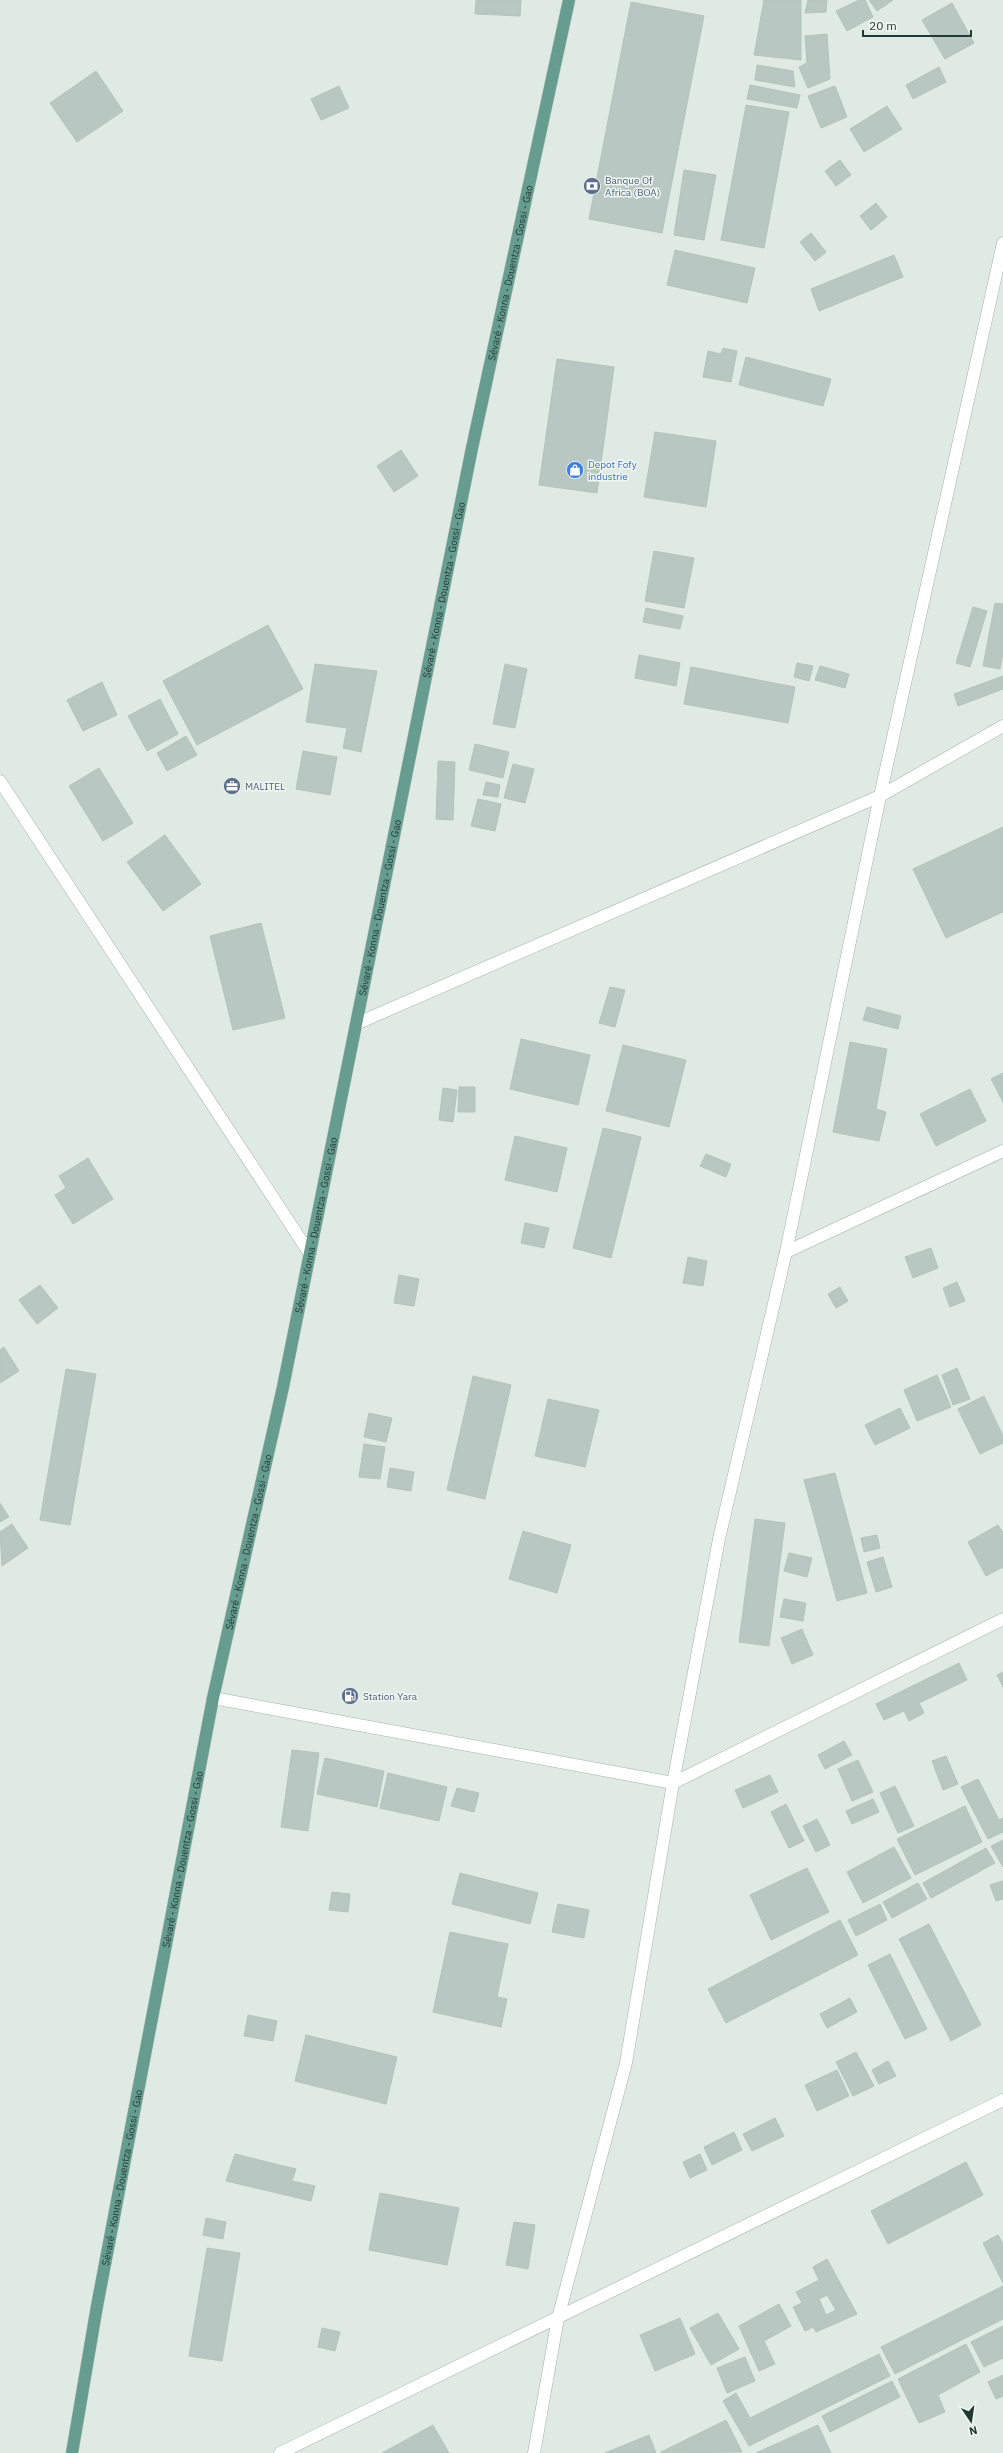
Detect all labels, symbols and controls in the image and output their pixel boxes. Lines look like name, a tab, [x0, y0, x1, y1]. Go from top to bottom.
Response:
scale bar	[863, 12, 971, 38]
text: 20 m	[869, 18, 897, 33]
place label: Banque Of Africa (BOA)	[605, 174, 660, 199]
bank icon: Banque Of Africa (BOA)	[582, 176, 602, 196]
street label: Sévaré - Konna - Douentza - Gossi - Gao	[485, 183, 536, 362]
place label: Depot Fofy industrie	[588, 458, 637, 483]
shop icon: Depot Fofy industrie	[565, 460, 585, 480]
street label: Sévaré - Konna - Douentza - Gossi - Gao	[420, 500, 468, 679]
office icon: MALITEL	[222, 776, 242, 796]
place label: MALITEL	[245, 780, 285, 793]
street label: Sévaré - Konna - Douentza - Gossi - Gao	[356, 818, 404, 997]
street label: Sévaré - Konna - Douentza - Gossi - Gao	[292, 1136, 340, 1314]
street label: Sévaré - Konna - Douentza - Gossi - Gao	[223, 1453, 275, 1631]
fuel station icon: Station Yara	[340, 1686, 360, 1706]
place label: Station Yara	[363, 1690, 418, 1703]
street label: Sévaré - Konna - Douentza - Gossi - Gao	[160, 1770, 206, 1949]
street label: Sévaré - Konna - Douentza - Gossi - Gao	[99, 2088, 145, 2267]
north arrow	[951, 2401, 991, 2441]
text: N	[968, 2423, 979, 2438]

